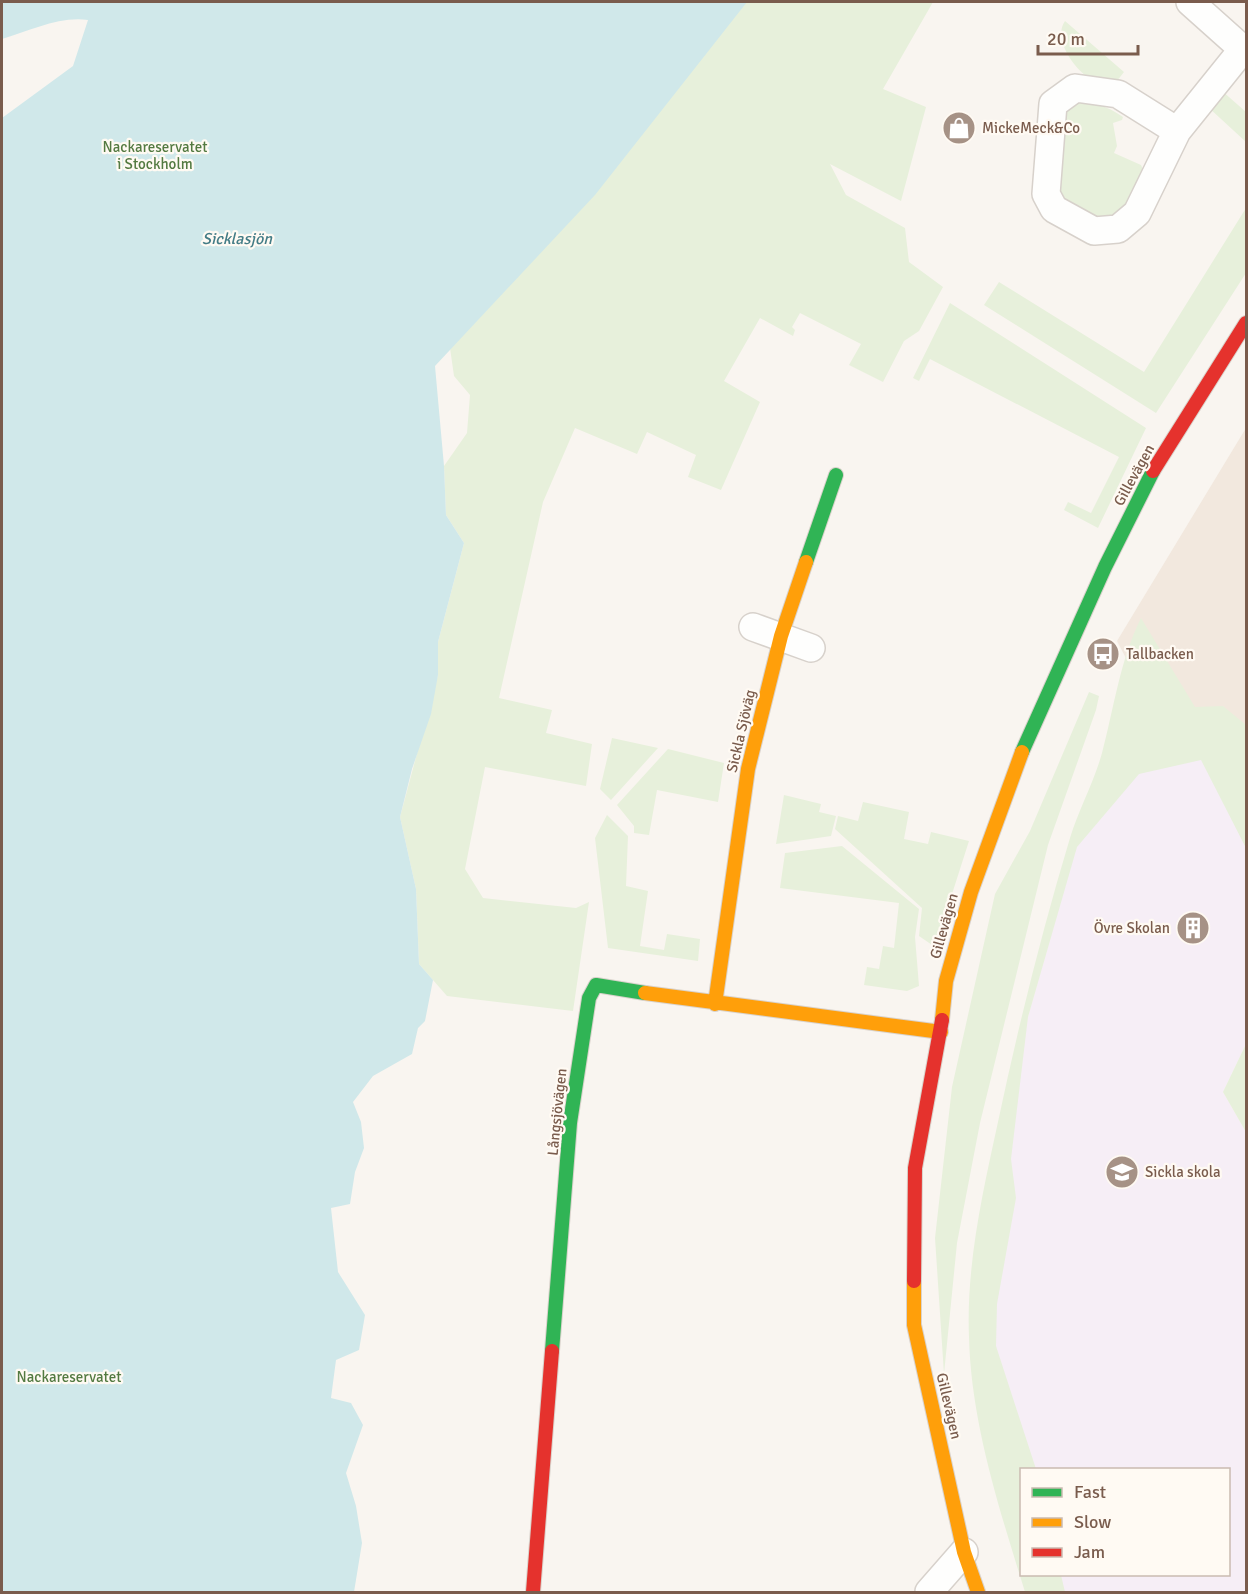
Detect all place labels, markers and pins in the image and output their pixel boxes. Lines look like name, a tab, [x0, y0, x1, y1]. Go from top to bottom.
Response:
shop icon: MickeMeck&Co	[941, 110, 977, 146]
place label: MickeMeck&Co	[982, 119, 1080, 137]
bus stop icon: Tallbacken	[1085, 636, 1121, 672]
place label: Tallbacken	[1126, 645, 1194, 663]
building icon: Övre Skolan	[1175, 910, 1211, 946]
place label: Övre Skolan	[1094, 919, 1170, 937]
school or university icon: Sickla skola	[1104, 1154, 1140, 1190]
place label: Sickla skola	[1145, 1163, 1221, 1181]

